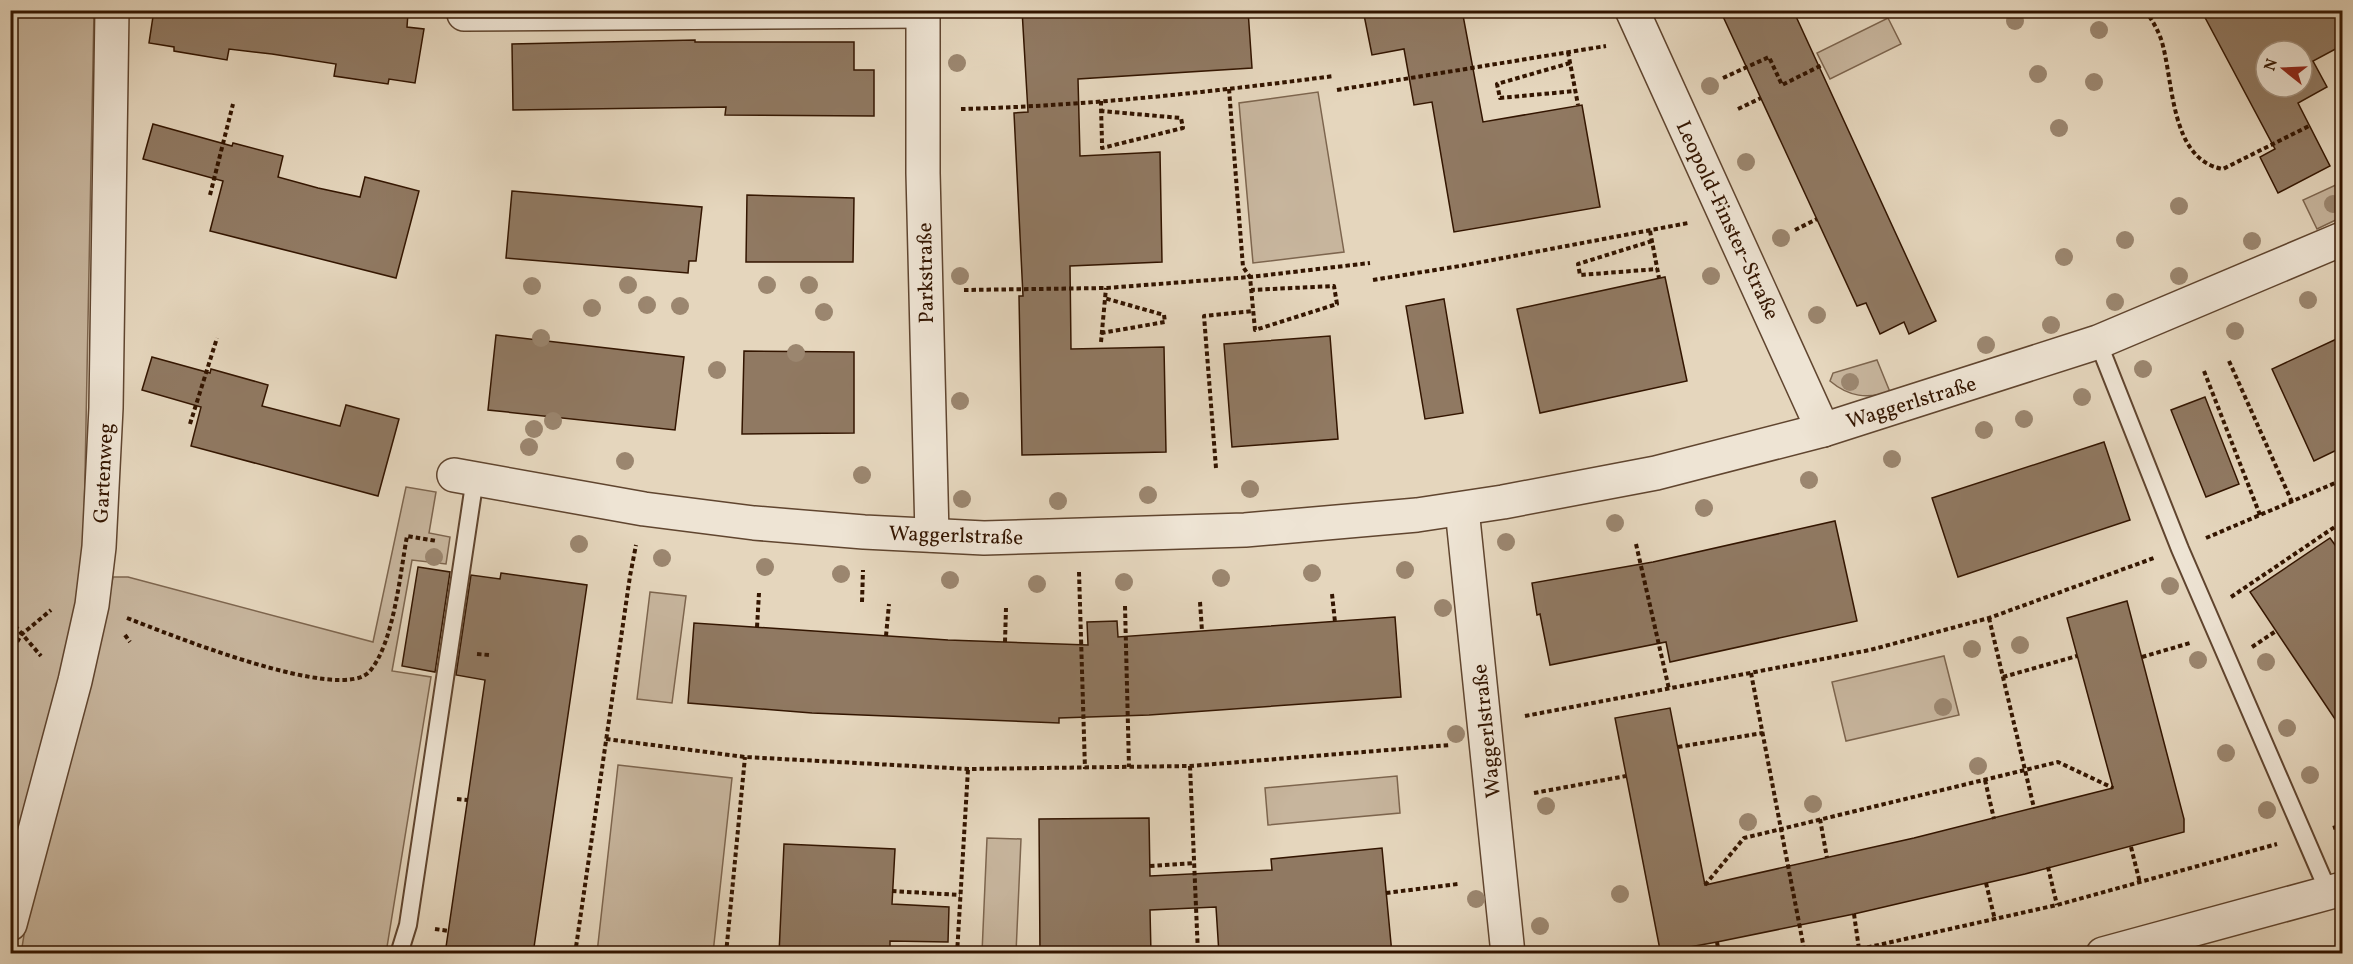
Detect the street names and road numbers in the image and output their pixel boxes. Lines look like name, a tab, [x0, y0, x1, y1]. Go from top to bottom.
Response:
street label: Leopold-Finster-Straße	[1668, 116, 1786, 325]
street label: Parkstraße	[911, 222, 942, 324]
street label: Waggerlstraße	[1843, 370, 1980, 437]
street label: Gartenweg	[87, 422, 122, 524]
street label: Waggerlstraße	[888, 520, 1024, 553]
street label: Waggerlstraße	[1466, 662, 1509, 799]

